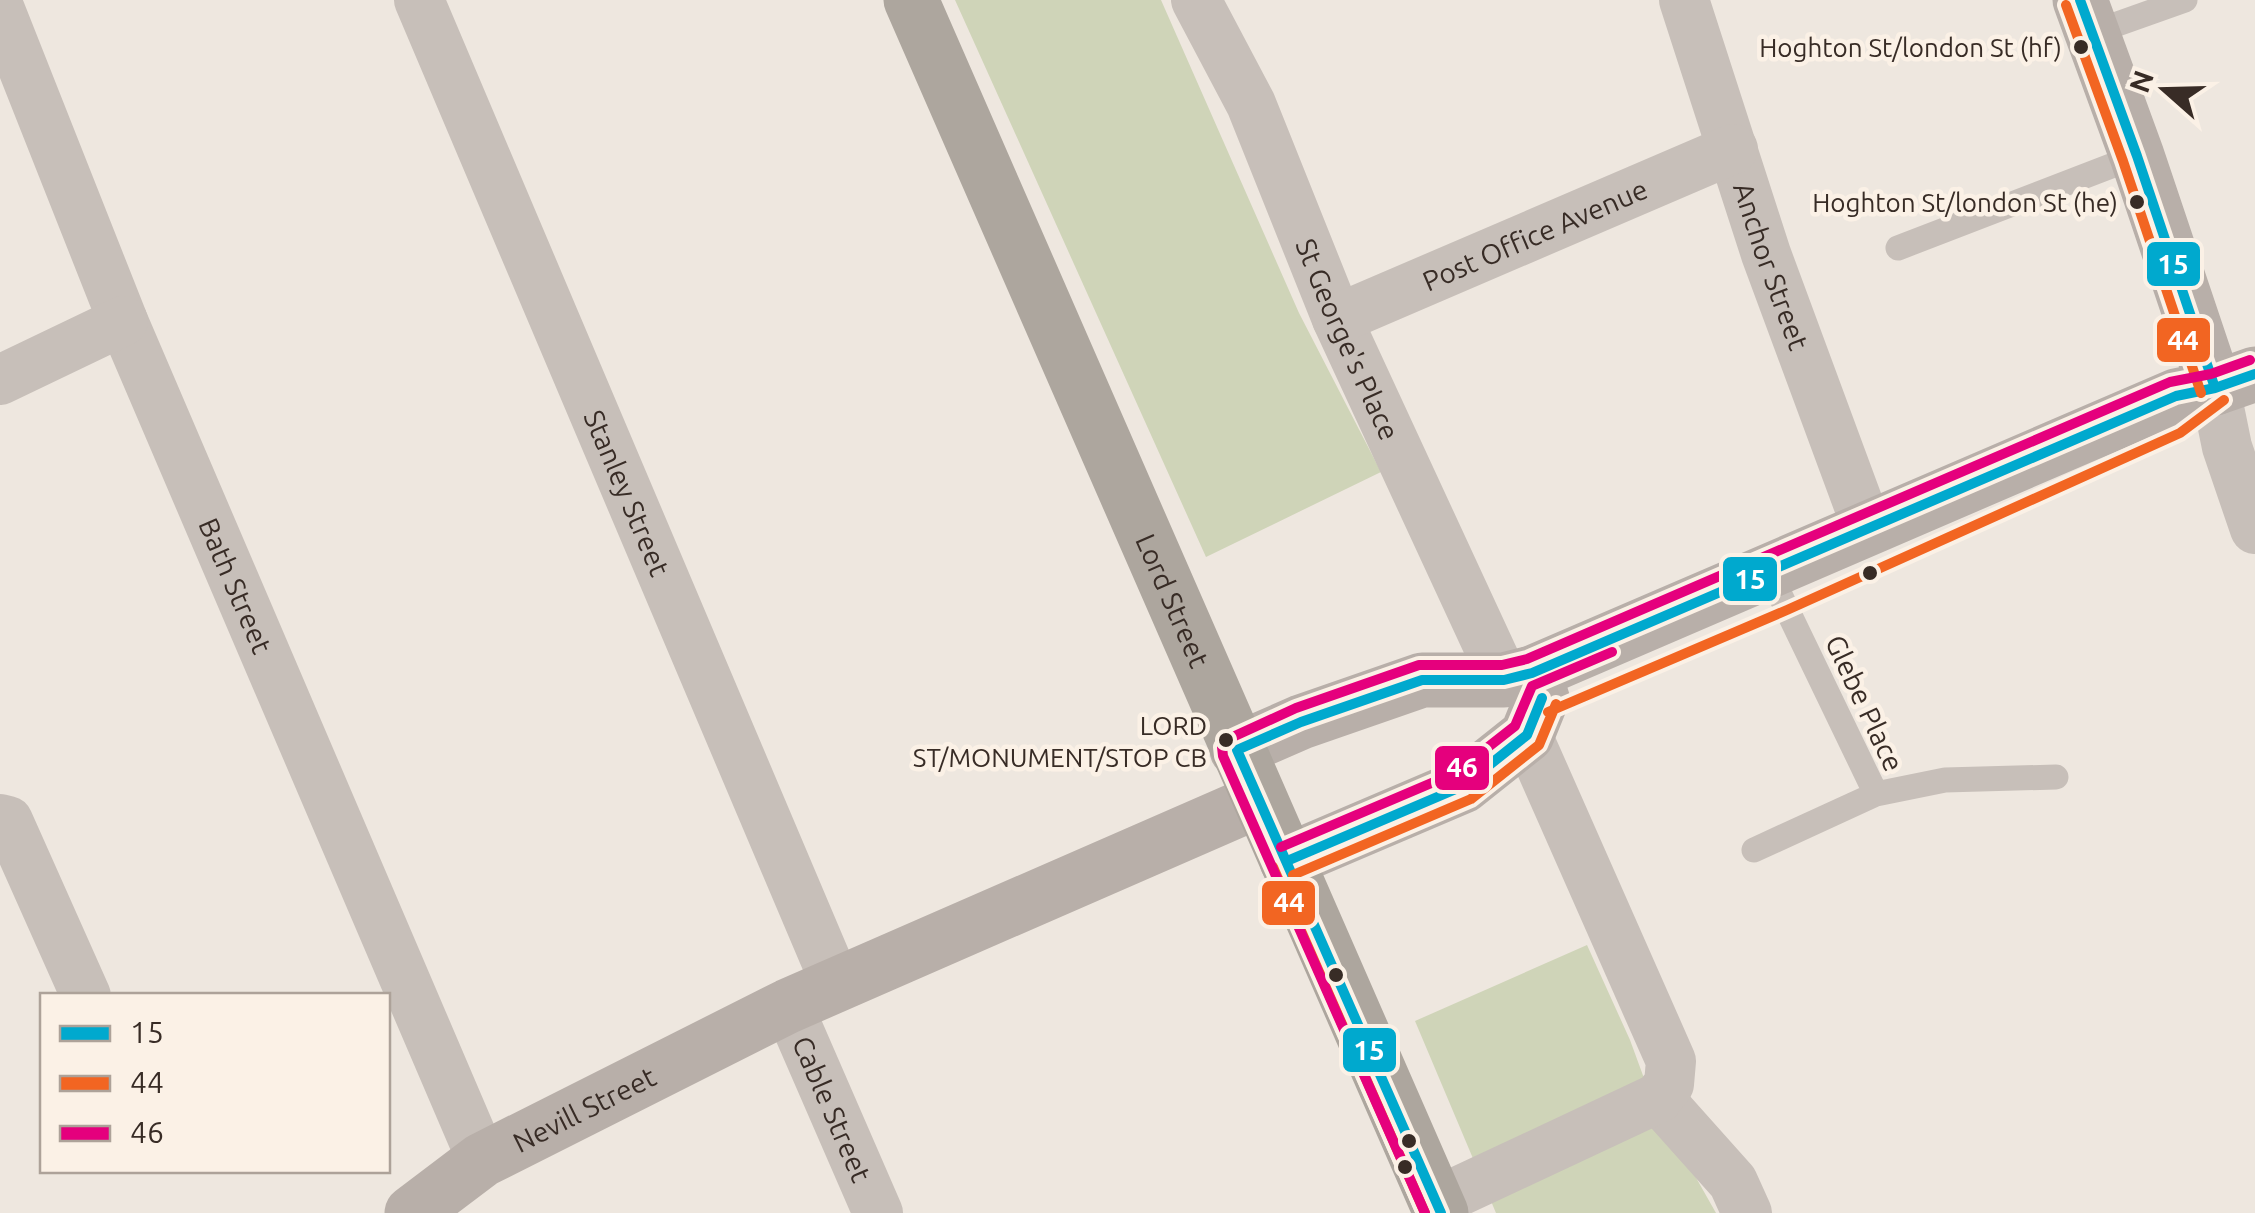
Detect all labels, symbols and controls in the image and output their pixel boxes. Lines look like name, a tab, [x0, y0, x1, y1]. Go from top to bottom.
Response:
place label: Hoghton St/london St (hf)	[1759, 33, 2062, 62]
marker: Hoghton St/london St (hf)	[2071, 37, 2091, 57]
north arrow	[2115, 40, 2215, 140]
text: N	[2123, 66, 2159, 96]
street label: Post Office Avenue	[1417, 172, 1652, 296]
street label: Anchor Street	[1728, 178, 1815, 354]
place label: Hoghton St/london St (he)	[1812, 188, 2118, 217]
marker: Hoghton St/london St (he)	[2127, 192, 2147, 212]
street label: St George's Place	[1291, 234, 1406, 445]
line badge: 15	[2145, 240, 2202, 288]
text: 15	[2157, 248, 2189, 279]
line badge: 44	[2155, 316, 2212, 364]
text: 44	[2167, 324, 2199, 355]
street label: Stanley Street	[579, 405, 677, 580]
street label: Bath Street	[194, 513, 279, 658]
street label: Lord Street	[1131, 529, 1216, 672]
line badge: 15	[1721, 555, 1779, 603]
text: 15	[1734, 563, 1766, 594]
unlabelled marker	[1860, 563, 1880, 583]
street label: Glebe Place	[1820, 630, 1910, 776]
place label: LORD ST/MONUMENT/STOP CB	[913, 711, 1207, 772]
marker: LORD ST/MONUMENT/STOP CB	[1216, 730, 1236, 750]
line badge: 46	[1433, 744, 1491, 792]
text: 46	[1446, 751, 1478, 782]
line badge: 44	[1260, 879, 1317, 927]
text: 44	[1273, 886, 1305, 917]
unlabelled marker	[1326, 965, 1346, 985]
legend	[40, 993, 390, 1173]
text: 15	[130, 1015, 164, 1049]
line badge: 15	[1341, 1026, 1398, 1074]
street label: Cable Street	[787, 1031, 878, 1186]
text: 15	[1353, 1034, 1385, 1065]
street label: Nevill Street	[508, 1060, 660, 1157]
text: 44	[130, 1065, 164, 1099]
text: 46	[130, 1115, 164, 1149]
unlabelled marker	[1399, 1131, 1419, 1151]
unlabelled marker	[1395, 1157, 1415, 1177]

